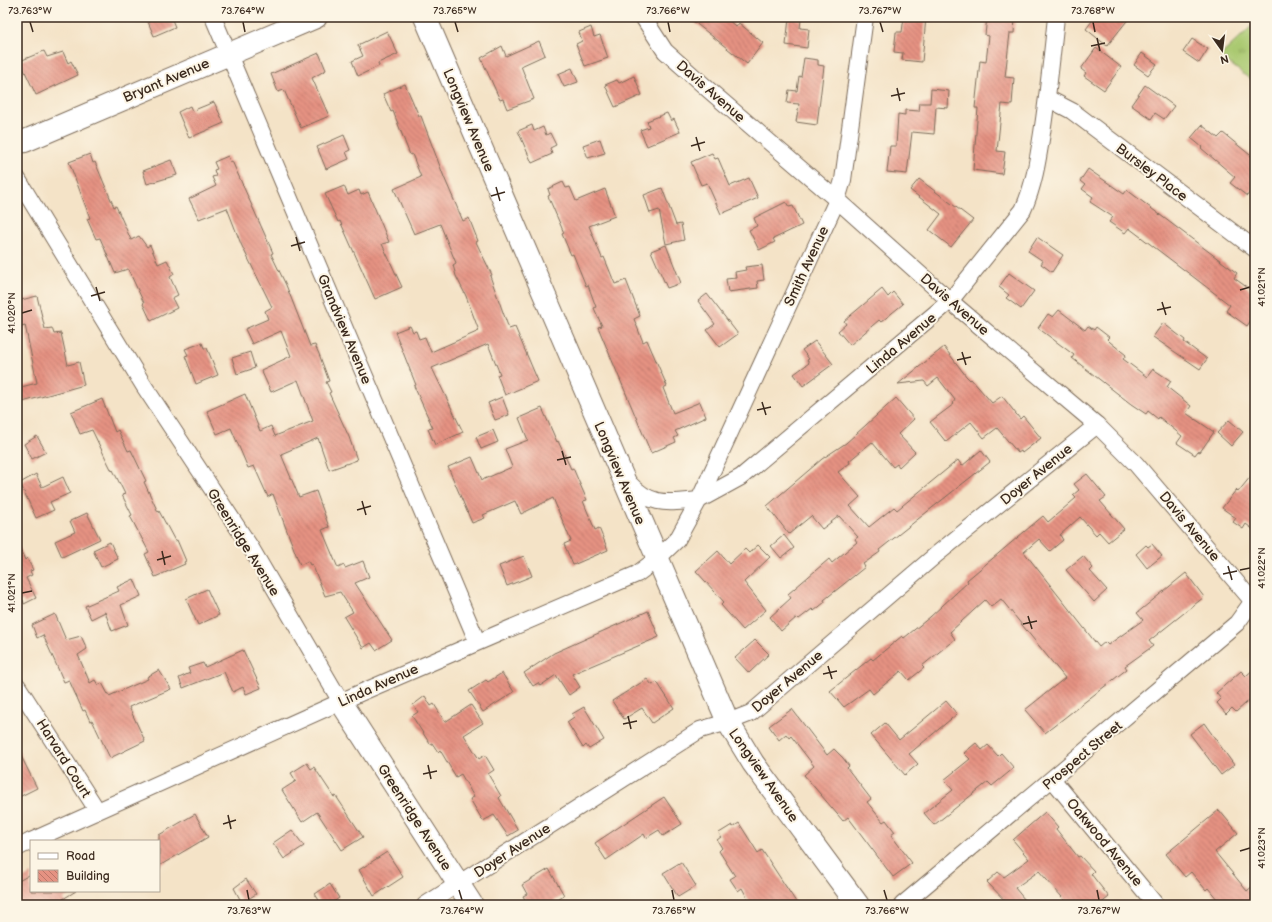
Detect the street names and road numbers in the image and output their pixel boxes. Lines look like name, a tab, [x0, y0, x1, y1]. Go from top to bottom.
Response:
street label: Bryant Avenue	[120, 55, 212, 106]
street label: Davis Avenue	[673, 57, 749, 126]
street label: Longview Avenue	[439, 66, 498, 174]
street label: Bursley Place	[1113, 140, 1191, 205]
street label: Smith Avenue	[781, 224, 832, 309]
street label: Davis Avenue	[917, 270, 993, 339]
street label: Grandview Avenue	[314, 272, 375, 387]
street label: Linda Avenue	[863, 309, 940, 378]
street label: Longview Avenue	[590, 419, 649, 527]
street label: Doyer Avenue	[997, 440, 1076, 508]
street label: Greenridge Avenue	[204, 485, 283, 599]
street label: Davis Avenue	[1156, 488, 1224, 565]
street label: Doyer Avenue	[748, 647, 826, 716]
street label: Linda Avenue	[335, 660, 421, 711]
street label: Harvard Court	[33, 716, 95, 801]
street label: Prospect Street	[1039, 717, 1126, 794]
street label: Longview Avenue	[725, 725, 802, 825]
street label: Greenridge Avenue	[374, 761, 455, 874]
street label: Oakwood Avenue	[1063, 795, 1146, 890]
street label: Doyer Avenue	[471, 819, 554, 881]

